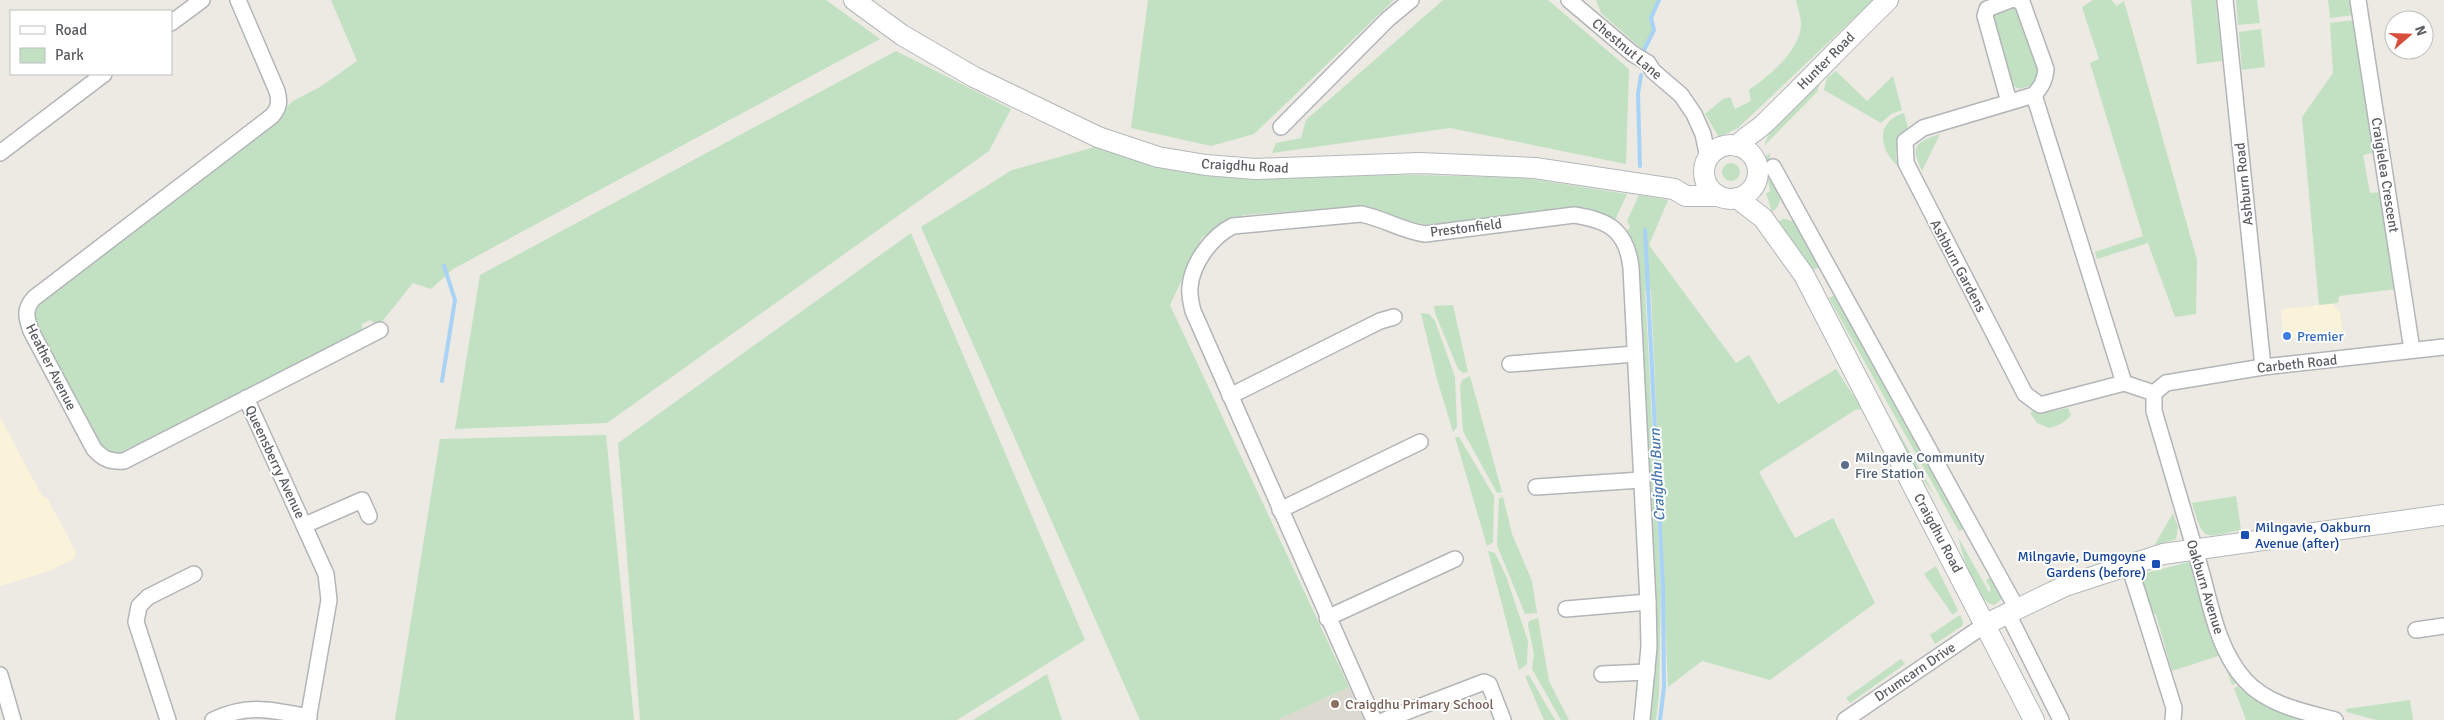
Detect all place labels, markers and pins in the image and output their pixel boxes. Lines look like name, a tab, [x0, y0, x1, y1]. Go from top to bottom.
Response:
place label: Premier	[2297, 328, 2345, 345]
marker: Premier	[2281, 330, 2293, 342]
place label: Milngavie Community Fire Station	[1855, 449, 1985, 482]
marker: Milngavie Community Fire Station	[1839, 459, 1851, 471]
place label: Milngavie, Oakburn Avenue (after)	[2255, 519, 2371, 552]
marker: Milngavie, Oakburn Avenue (after)	[2239, 529, 2251, 541]
place label: Milngavie, Dumgoyne Gardens (before)	[2018, 548, 2146, 581]
marker: Milngavie, Dumgoyne Gardens (before)	[2150, 558, 2162, 570]
place label: Craigdhu Primary School	[1345, 696, 1494, 713]
marker: Craigdhu Primary School	[1329, 698, 1341, 710]

